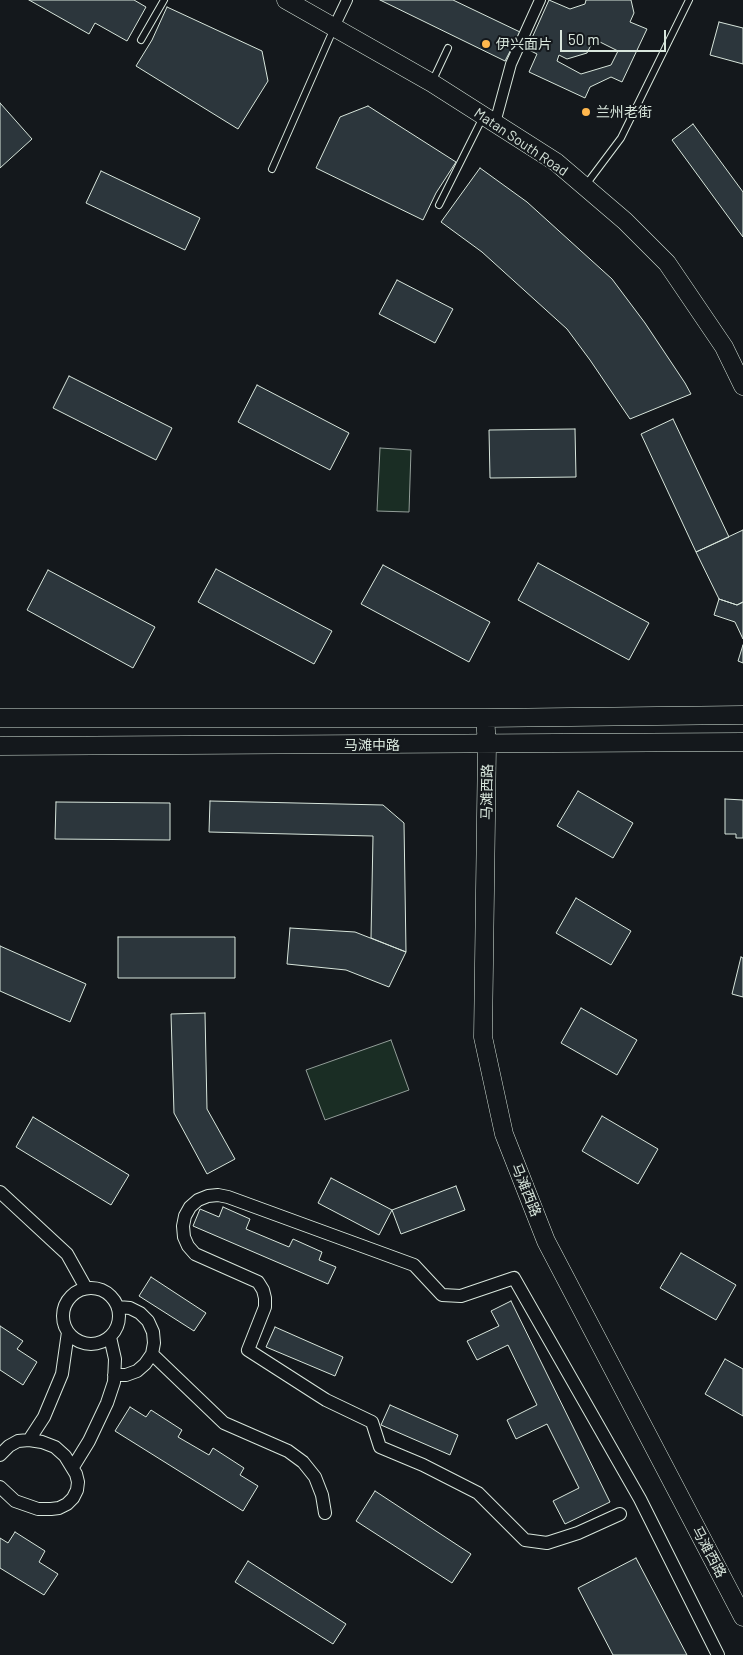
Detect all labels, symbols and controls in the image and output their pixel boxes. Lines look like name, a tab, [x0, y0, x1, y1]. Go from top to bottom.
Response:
scale bar	[563, 20, 669, 52]
text: 50 m	[568, 30, 600, 48]
place label: 伊兴面片	[496, 36, 552, 52]
marker: 伊兴面片	[480, 38, 492, 50]
street label: Matan South Road	[471, 104, 571, 180]
place label: 兰州老街	[596, 104, 652, 120]
marker: 兰州老街	[580, 106, 592, 118]
street label: 马滩中路	[344, 737, 400, 753]
street label: 马滩西路	[478, 764, 496, 820]
street label: 马滩西路	[508, 1161, 544, 1219]
street label: 马滩西路	[688, 1523, 730, 1581]

